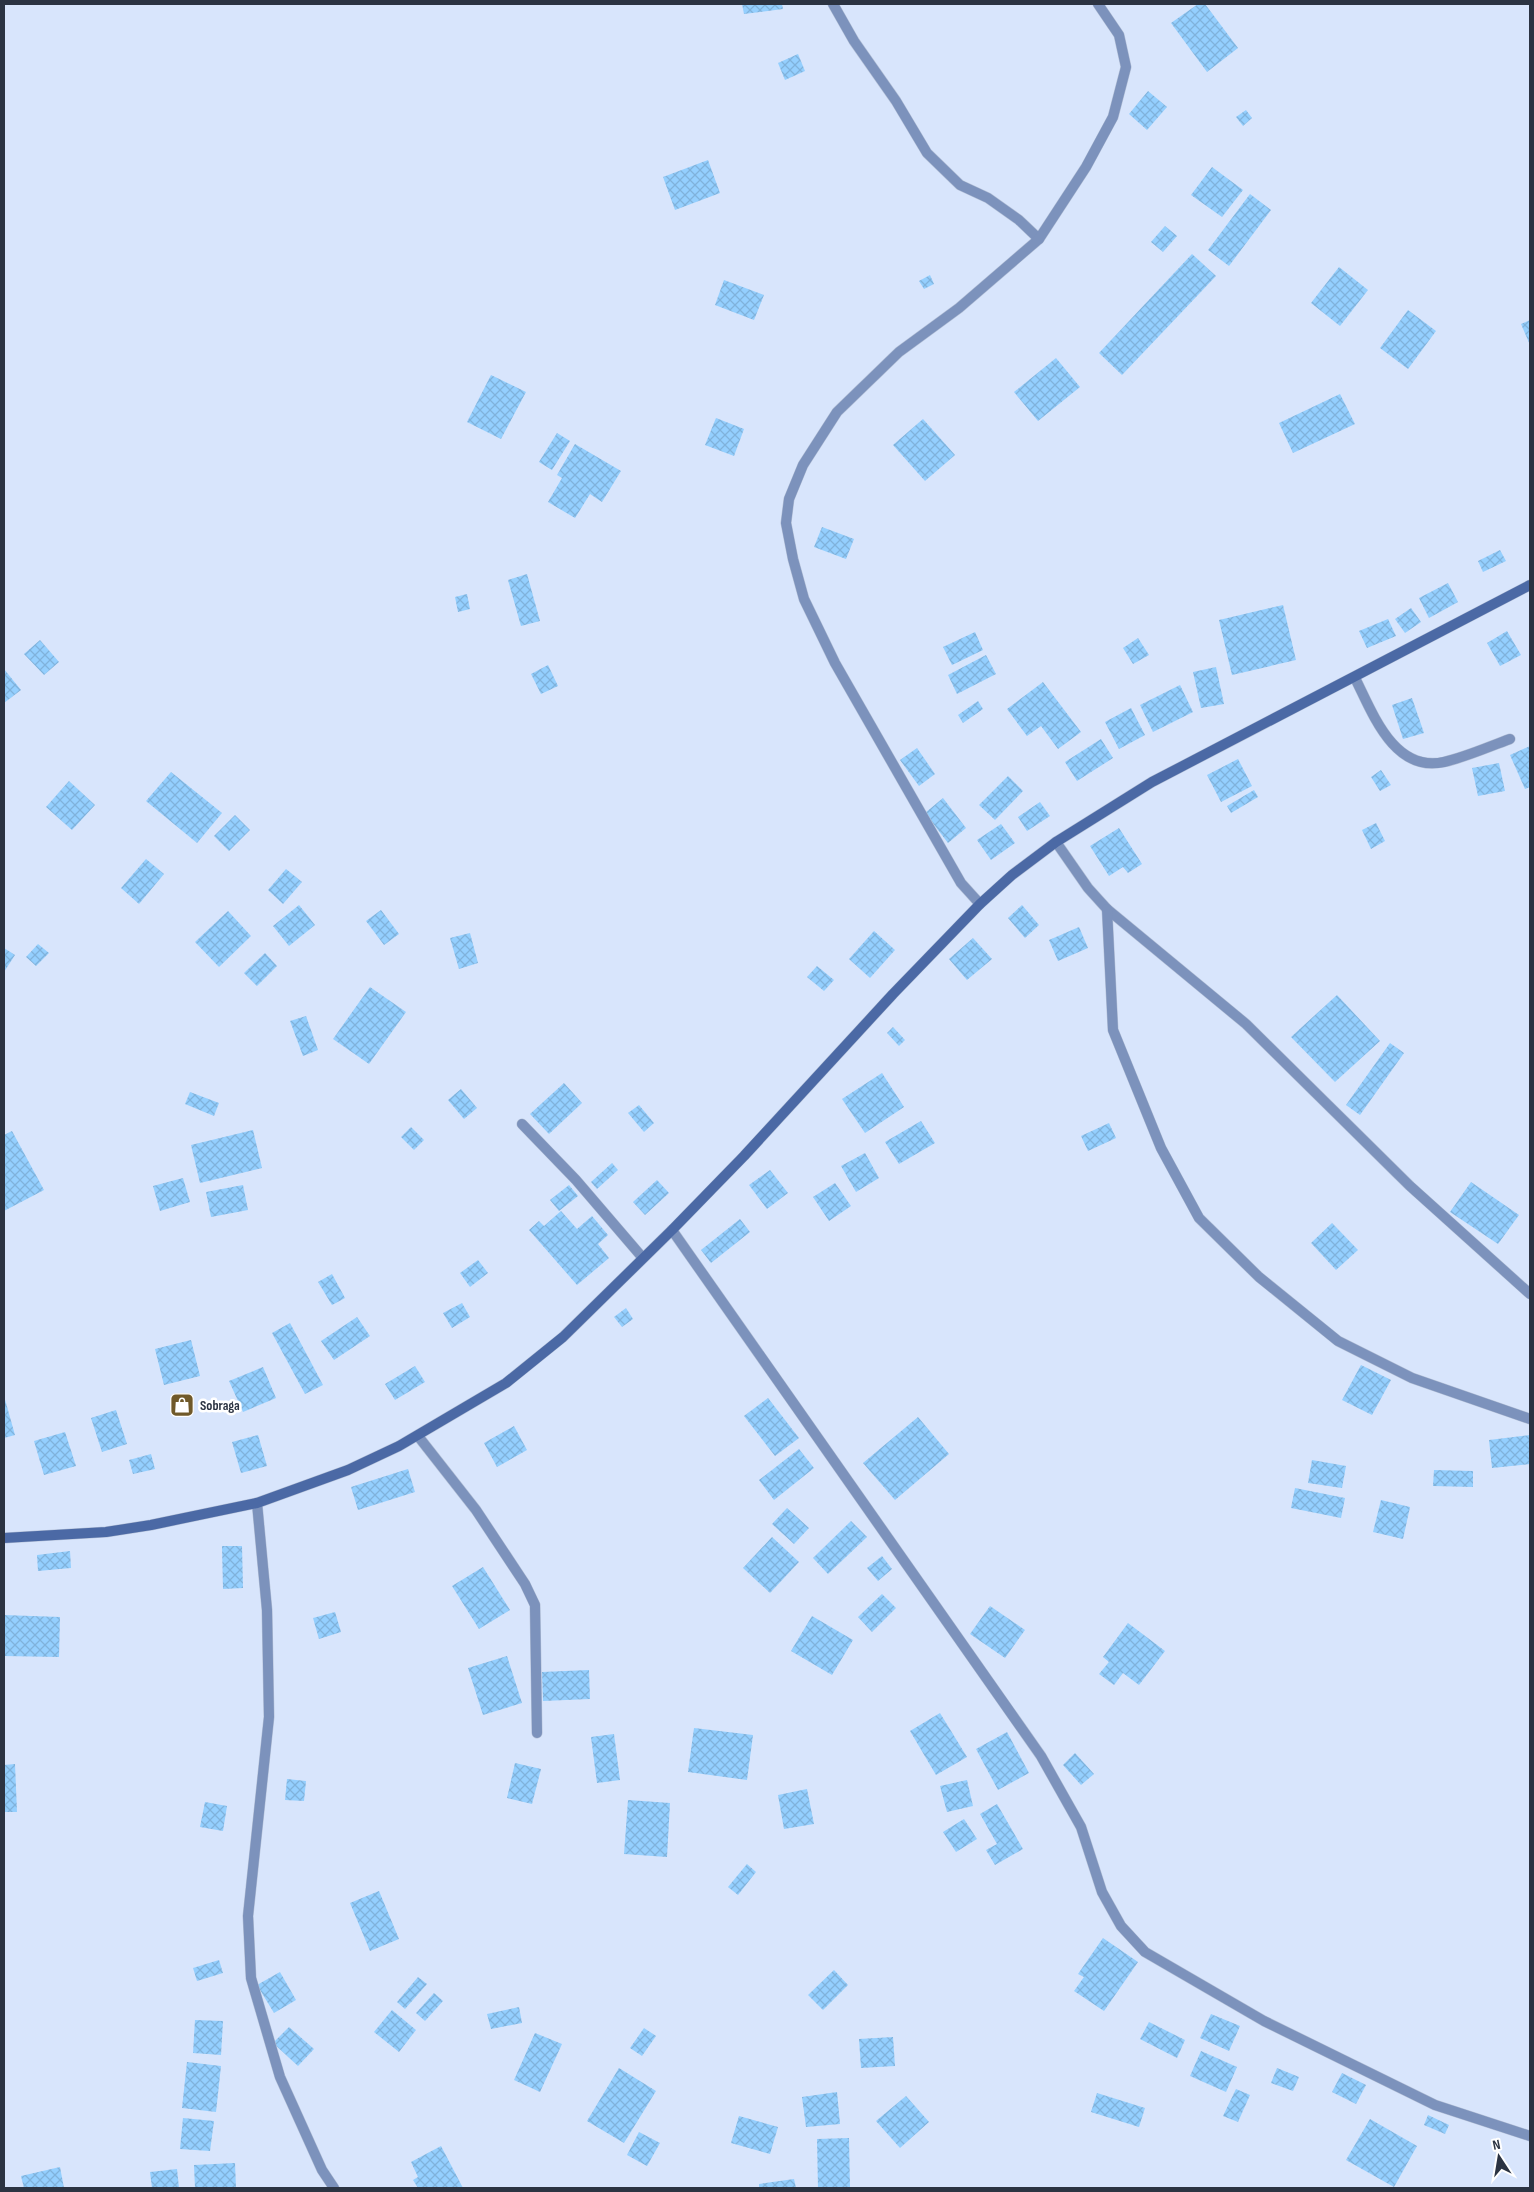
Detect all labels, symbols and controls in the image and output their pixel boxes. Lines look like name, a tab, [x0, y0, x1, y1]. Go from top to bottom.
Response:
shop icon: Sobraga	[169, 1392, 195, 1418]
place label: Sobraga	[200, 1397, 240, 1414]
north arrow	[1474, 2132, 1524, 2182]
text: N	[1491, 2136, 1502, 2154]

